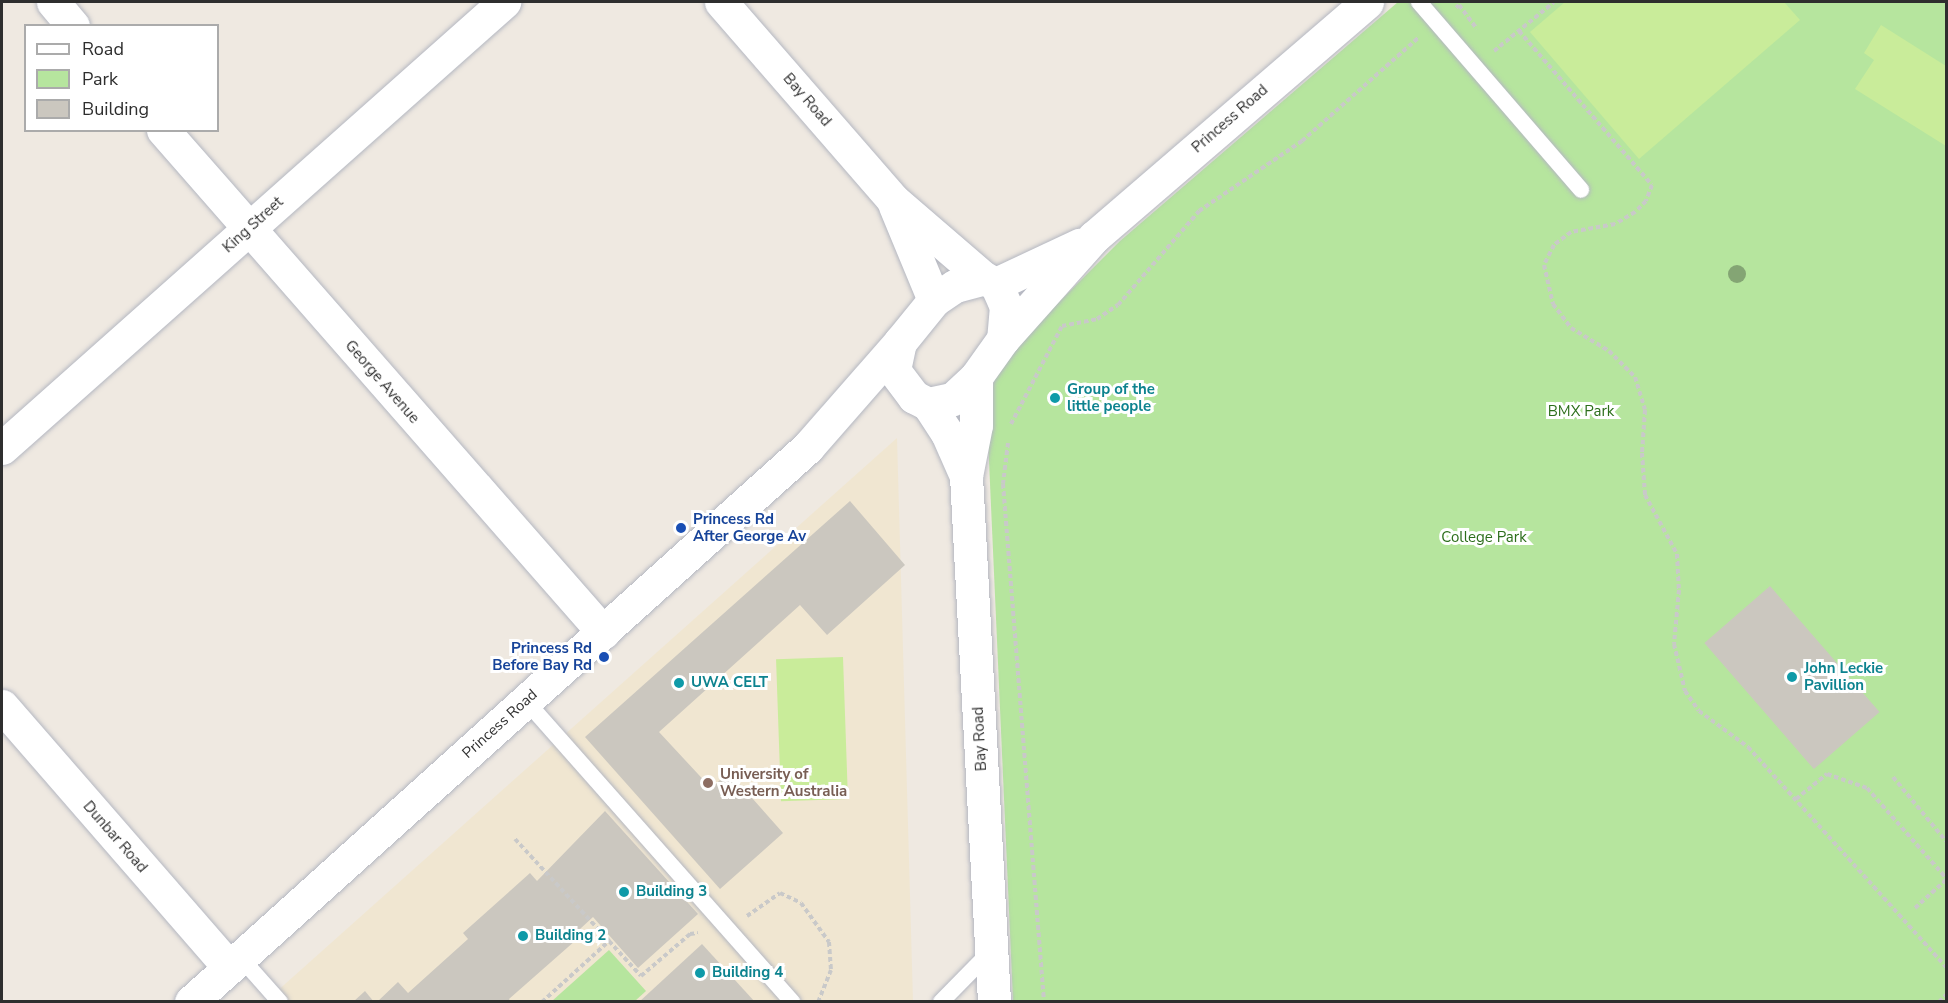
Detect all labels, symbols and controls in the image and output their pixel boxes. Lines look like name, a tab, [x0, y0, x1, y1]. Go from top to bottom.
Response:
legend	[24, 24, 219, 132]
text: Road	[82, 37, 124, 61]
text: Park	[82, 67, 118, 91]
street label: Bay Road	[779, 70, 835, 130]
street label: Princess Road	[1188, 81, 1272, 157]
text: Building	[82, 97, 149, 121]
street label: King Street	[219, 193, 287, 257]
street label: George Avenue	[341, 337, 423, 427]
place label: Group of the little people	[1067, 380, 1155, 415]
marker: Group of the little people	[1048, 391, 1062, 405]
park label: BMX Park	[1548, 403, 1614, 421]
place label: Princess Rd After George Av	[693, 510, 806, 545]
marker: Princess Rd After George Av	[674, 521, 688, 535]
park label: College Park	[1441, 529, 1527, 547]
place label: Princess Rd Before Bay Rd	[492, 639, 592, 674]
marker: Princess Rd Before Bay Rd	[597, 650, 611, 664]
place label: John Leckie Pavillion	[1804, 659, 1883, 694]
marker: John Leckie Pavillion	[1785, 670, 1799, 684]
place label: UWA CELT	[691, 674, 768, 692]
marker: UWA CELT	[672, 676, 686, 690]
street label: Princess Road	[459, 686, 541, 762]
street label: Bay Road	[969, 706, 991, 772]
place label: University of Western Australia	[720, 765, 847, 800]
marker: University of Western Australia	[701, 776, 715, 790]
street label: Dunbar Road	[79, 798, 151, 876]
place label: Building 3	[636, 883, 707, 901]
marker: Building 3	[617, 885, 631, 899]
place label: Building 2	[535, 927, 606, 945]
marker: Building 2	[516, 929, 530, 943]
place label: Building 4	[712, 964, 783, 982]
marker: Building 4	[693, 966, 707, 980]

